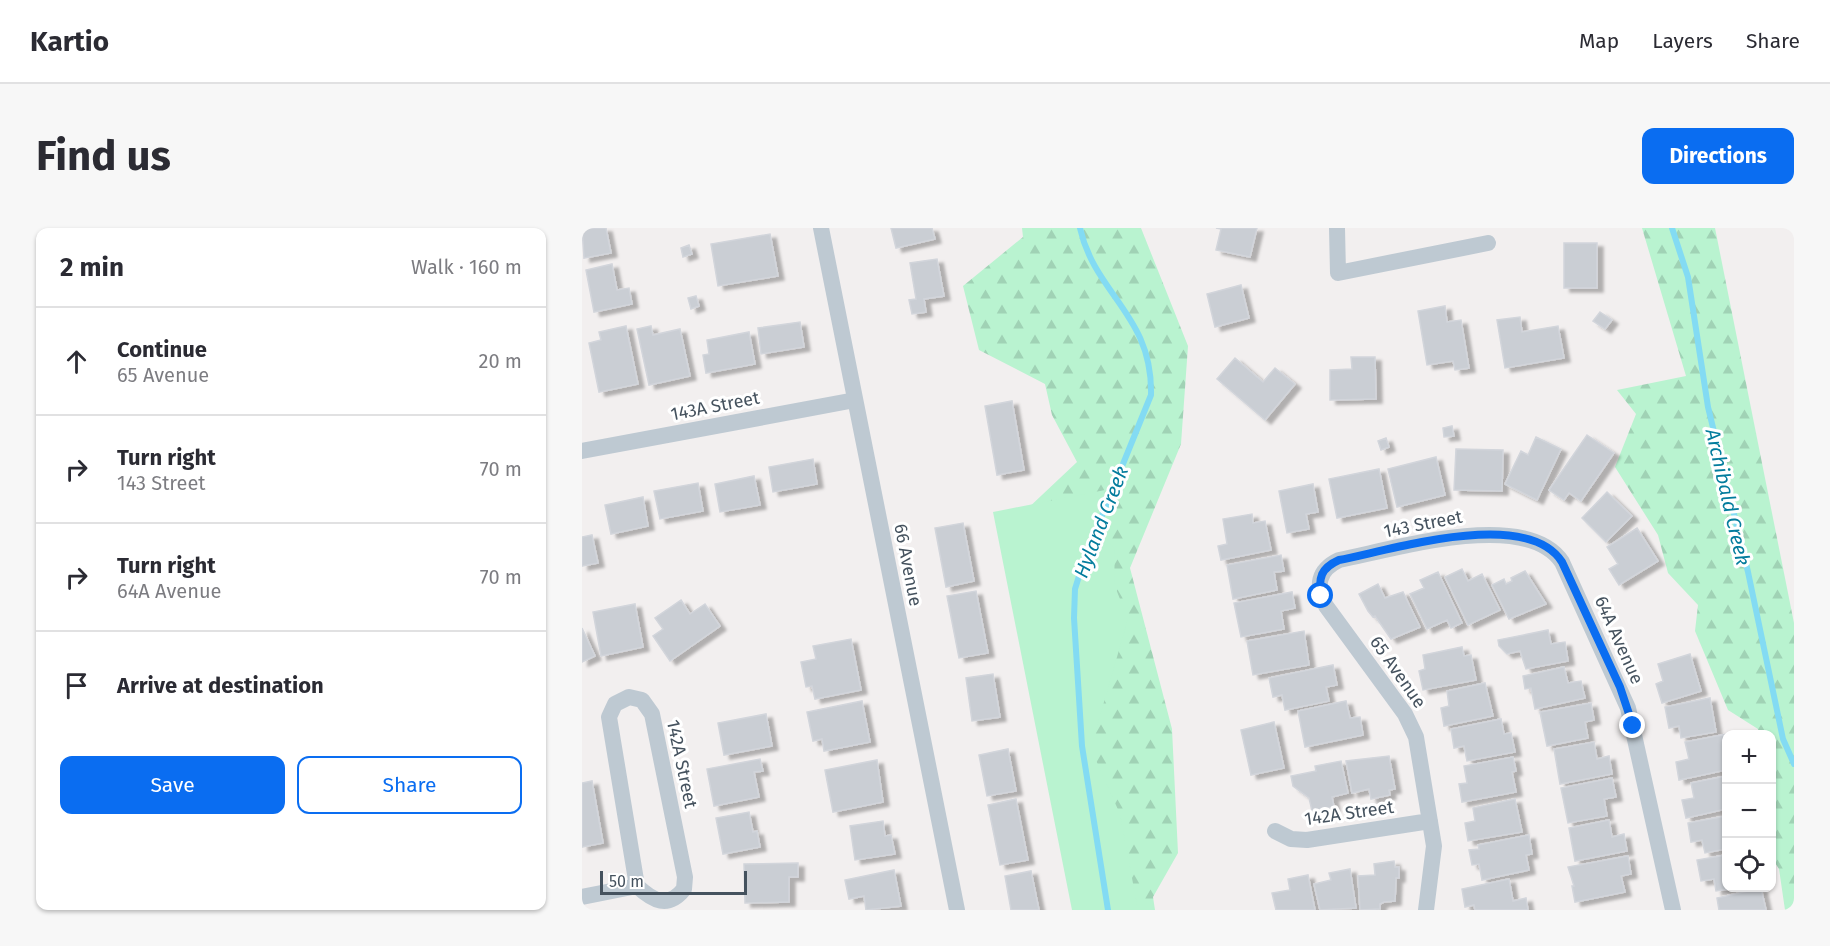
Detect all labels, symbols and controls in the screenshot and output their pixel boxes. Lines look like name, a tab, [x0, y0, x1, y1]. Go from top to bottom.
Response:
text: Kartio	[30, 25, 109, 58]
text: Map	[1579, 28, 1619, 54]
text: Layers	[1652, 28, 1713, 54]
text: Share	[1746, 28, 1800, 54]
button: Directions	[1642, 128, 1794, 184]
text: Find us	[36, 131, 171, 181]
text: 2 min	[60, 252, 124, 283]
text: Walk · 160 m	[411, 255, 522, 279]
text: Continue	[117, 336, 207, 363]
icon: ahead	[60, 345, 93, 378]
text: 20 m	[479, 349, 522, 373]
text: 65 Avenue	[117, 363, 209, 387]
street label: 143A Street	[669, 387, 762, 425]
water label: Archibald Creek	[1700, 425, 1755, 568]
text: Turn right	[117, 444, 216, 471]
icon: right	[60, 453, 93, 486]
text: 70 m	[480, 457, 522, 481]
water label: Hyland Creek	[1069, 462, 1133, 581]
text: 143 Street	[117, 471, 206, 495]
street label: 143 Street	[1382, 506, 1465, 542]
street label: 66 Avenue	[889, 522, 927, 608]
text: Turn right	[117, 552, 216, 579]
icon: right	[60, 561, 93, 594]
text: 70 m	[480, 565, 522, 589]
text: 64A Avenue	[117, 579, 221, 603]
route start	[1307, 582, 1333, 608]
street label: 64A Avenue	[1590, 593, 1648, 687]
street label: 65 Avenue	[1365, 632, 1431, 712]
icon: arrive	[60, 669, 93, 702]
text: Arrive at destination	[117, 672, 324, 699]
route end	[1619, 712, 1645, 738]
street label: 142A Street	[662, 718, 702, 811]
map controls	[1722, 730, 1776, 892]
button: +	[1722, 730, 1776, 784]
button: Save	[60, 756, 285, 814]
button: Share	[297, 756, 522, 814]
button: −	[1722, 784, 1776, 838]
street label: 142A Street	[1303, 796, 1396, 830]
button: locate	[1722, 838, 1776, 892]
scale bar	[600, 868, 747, 896]
text: 50 m	[609, 872, 644, 891]

